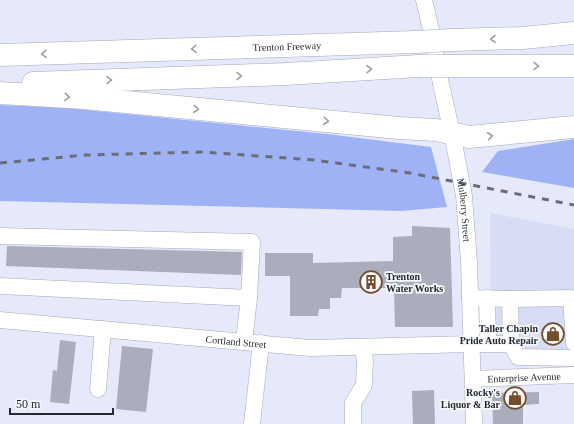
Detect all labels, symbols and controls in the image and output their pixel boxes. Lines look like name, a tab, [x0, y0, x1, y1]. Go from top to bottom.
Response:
one-way arrow	[490, 34, 496, 43]
street label: Trenton Freeway	[253, 39, 321, 53]
one-way arrow	[191, 45, 197, 53]
one-way arrow	[41, 49, 47, 58]
one-way arrow	[533, 62, 539, 70]
one-way arrow	[366, 65, 372, 73]
one-way arrow	[236, 71, 242, 80]
one-way arrow	[106, 76, 112, 84]
one-way arrow	[64, 93, 70, 102]
one-way arrow	[193, 104, 199, 113]
one-way arrow	[323, 116, 329, 125]
one-way arrow	[487, 131, 493, 140]
street label: Mulberry Street	[455, 177, 473, 242]
building icon: Trenton Water Works	[358, 269, 384, 295]
place label: Trenton Water Works	[386, 271, 443, 294]
shop icon: Taller Chapin Pride Auto Repair	[540, 321, 566, 347]
place label: Taller Chapin Pride Auto Repair	[460, 323, 539, 346]
street label: Cortland Street	[205, 333, 267, 350]
street label: Enterprise Avenue	[487, 370, 561, 384]
shop icon: Rocky's Liquor & Bar	[502, 385, 528, 411]
place label: Rocky's Liquor & Bar	[441, 387, 501, 410]
scale bar	[10, 390, 113, 416]
text: 50 m	[16, 397, 41, 411]

